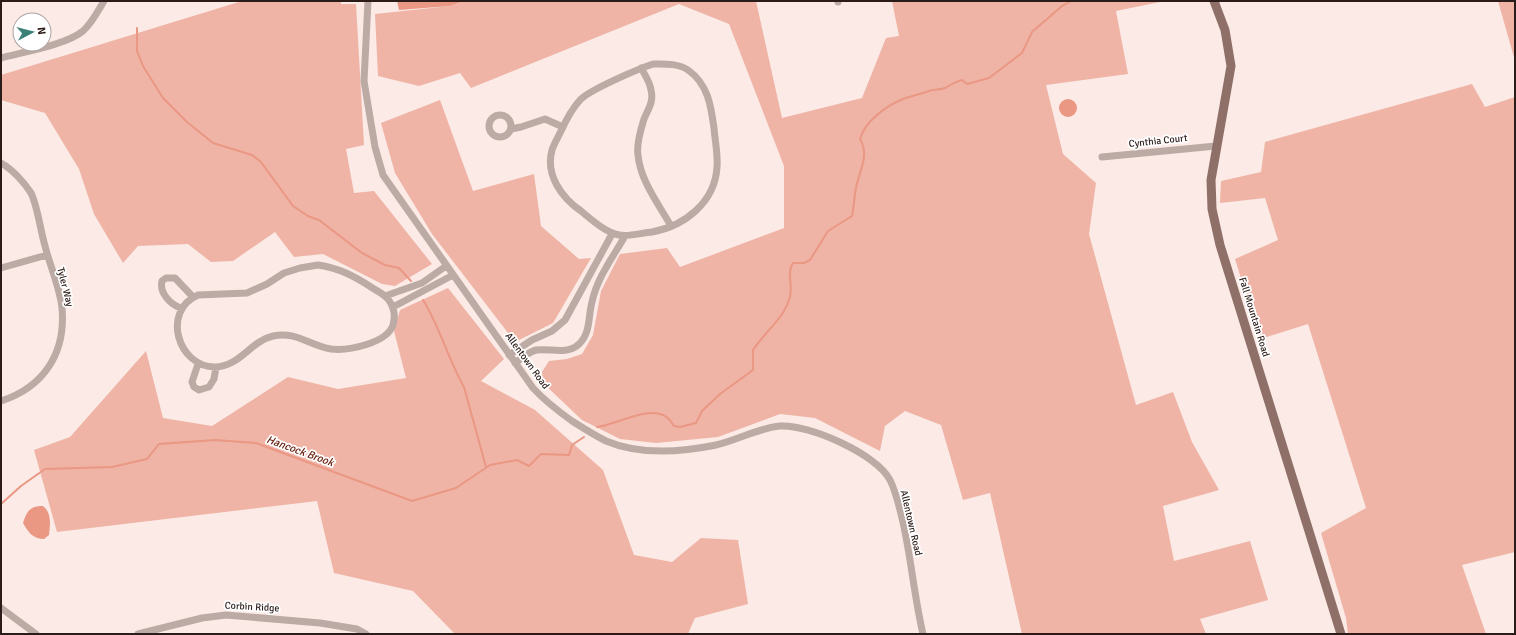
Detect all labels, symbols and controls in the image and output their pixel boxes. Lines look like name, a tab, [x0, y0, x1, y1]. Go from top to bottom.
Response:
north arrow	[12, 12, 52, 52]
text: N	[35, 26, 48, 35]
street label: Cynthia Court	[1128, 132, 1189, 150]
street label: Tyler Way	[54, 266, 76, 308]
street label: Fall Mountain Road	[1236, 276, 1272, 358]
street label: Allentown Road	[502, 330, 552, 392]
water label: Hancock Brook	[265, 433, 337, 470]
street label: Allentown Road	[898, 489, 924, 557]
street label: Corbin Ridge	[224, 600, 280, 614]

